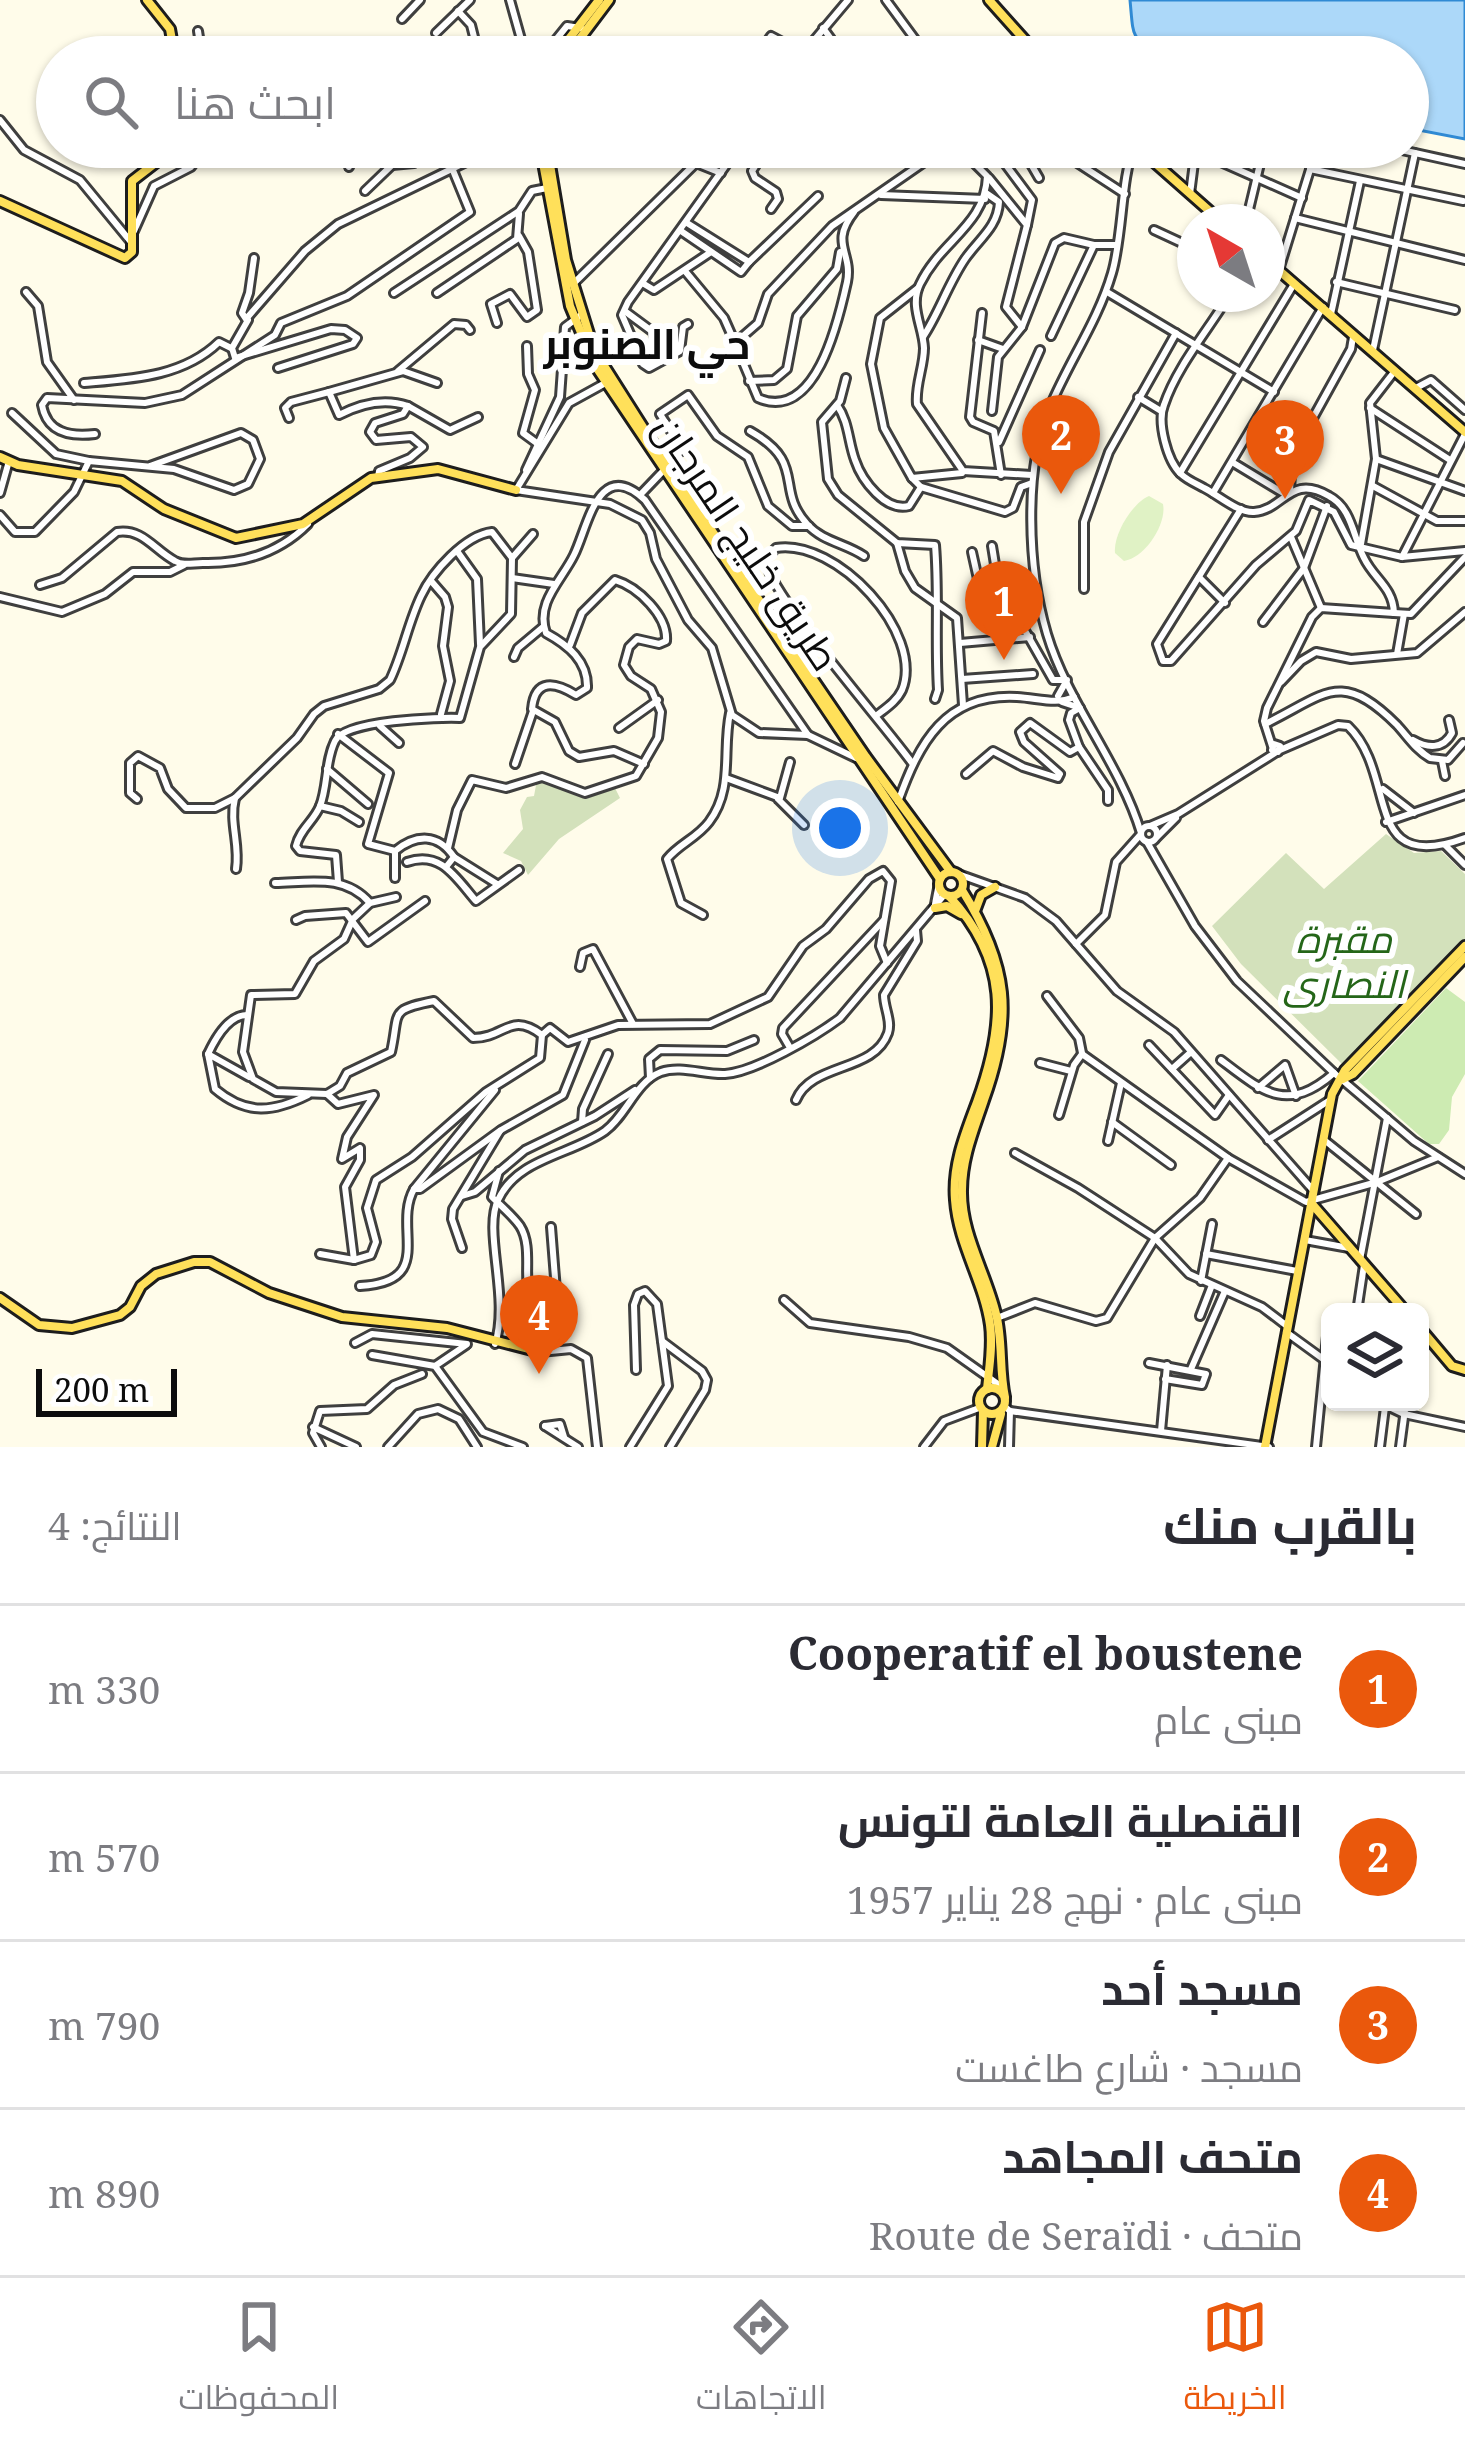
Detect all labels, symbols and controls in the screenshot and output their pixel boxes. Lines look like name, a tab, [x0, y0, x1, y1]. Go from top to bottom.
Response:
search box	[36, 36, 1429, 168]
icon: search	[78, 69, 144, 135]
text: ابحث هنا	[174, 71, 336, 132]
north arrow	[1177, 204, 1285, 312]
district label: حي الصنوبر	[543, 314, 750, 378]
pin: 2	[1022, 395, 1100, 494]
pin: 3	[1246, 400, 1324, 499]
street label: طريق خليج المرجان	[641, 404, 853, 681]
pin: 1	[965, 561, 1043, 660]
your location	[810, 798, 870, 858]
park label: مقبرة النصارى	[1283, 911, 1409, 1009]
pin: 4	[500, 1275, 578, 1374]
map controls	[1321, 1303, 1429, 1411]
button: layers	[1321, 1303, 1429, 1411]
scale bar	[36, 1363, 177, 1416]
text: 200 m	[54, 1367, 149, 1412]
text: بالقرب منك	[1163, 1489, 1417, 1559]
text: النتائج: 4	[48, 1498, 182, 1551]
text: Cooperatif el boustene	[788, 1622, 1303, 1683]
text: 330 m	[48, 1662, 160, 1715]
text: 1	[1367, 1662, 1389, 1715]
text: مبنى عام	[1154, 1692, 1303, 1745]
text: القنصلية العامة لتونس	[838, 1789, 1303, 1850]
text: 570 m	[48, 1830, 160, 1883]
text: 2	[1367, 1830, 1389, 1883]
text: مبنى عام · نهج 28 يناير 1957	[847, 1872, 1303, 1925]
text: مسجد أحد	[1101, 1957, 1303, 2018]
text: 790 m	[48, 1998, 160, 2051]
text: 3	[1367, 1998, 1389, 2051]
text: مسجد · شارع طاغست	[955, 2040, 1303, 2093]
text: متحف المجاهد	[1002, 2125, 1303, 2186]
text: 890 m	[48, 2166, 160, 2219]
text: 4	[1367, 2166, 1389, 2219]
text: متحف · Route de Seraïdi	[869, 2208, 1303, 2261]
tab: المحفوظات	[178, 2294, 339, 2428]
tab: الاتجاهات	[696, 2294, 827, 2428]
tab: الخريطة	[1184, 2294, 1287, 2428]

